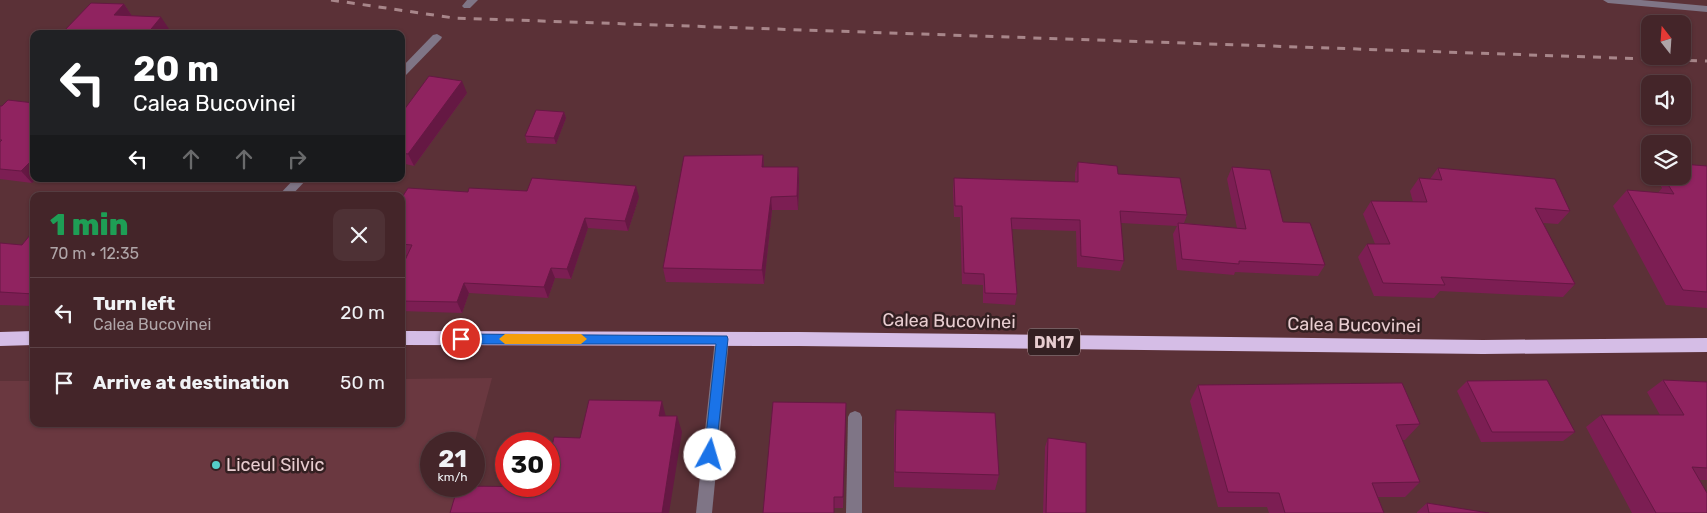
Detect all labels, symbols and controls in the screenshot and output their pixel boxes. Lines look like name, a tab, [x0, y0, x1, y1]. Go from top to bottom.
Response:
north arrow	[1641, 15, 1691, 65]
map controls	[1641, 15, 1691, 185]
text: 20 m	[133, 48, 219, 90]
icon: left	[50, 50, 115, 115]
button: sound	[1641, 75, 1691, 125]
text: Calea Bucovinei	[133, 90, 296, 117]
button: layers	[1641, 135, 1691, 185]
icon: left	[124, 145, 152, 173]
icon: ahead	[177, 145, 205, 173]
icon: ahead	[230, 145, 258, 173]
icon: right	[283, 145, 311, 173]
text: 1 min	[50, 207, 128, 243]
button: close	[333, 209, 385, 261]
text: 70 m · 12:35	[50, 244, 139, 263]
text: Turn left	[93, 292, 175, 315]
icon: left	[50, 299, 78, 327]
text: 20 m	[340, 301, 385, 324]
street label: Calea Bucovinei	[882, 309, 1016, 333]
street label: Calea Bucovinei	[1287, 313, 1421, 337]
text: Calea Bucovinei	[93, 315, 211, 334]
pin	[440, 318, 482, 360]
icon: arrive	[447, 325, 475, 353]
road number: DN17	[1028, 328, 1080, 356]
icon: arrive	[50, 369, 78, 397]
text: Arrive at destination	[93, 371, 289, 394]
text: 50 m	[340, 371, 385, 394]
position arrow	[683, 428, 735, 480]
speed limit sign: 30	[495, 432, 560, 497]
text: 21	[438, 444, 467, 473]
place label: Liceul Silvic	[226, 454, 324, 476]
marker: Liceul Silvic	[210, 459, 222, 471]
text: km/h	[438, 470, 467, 484]

